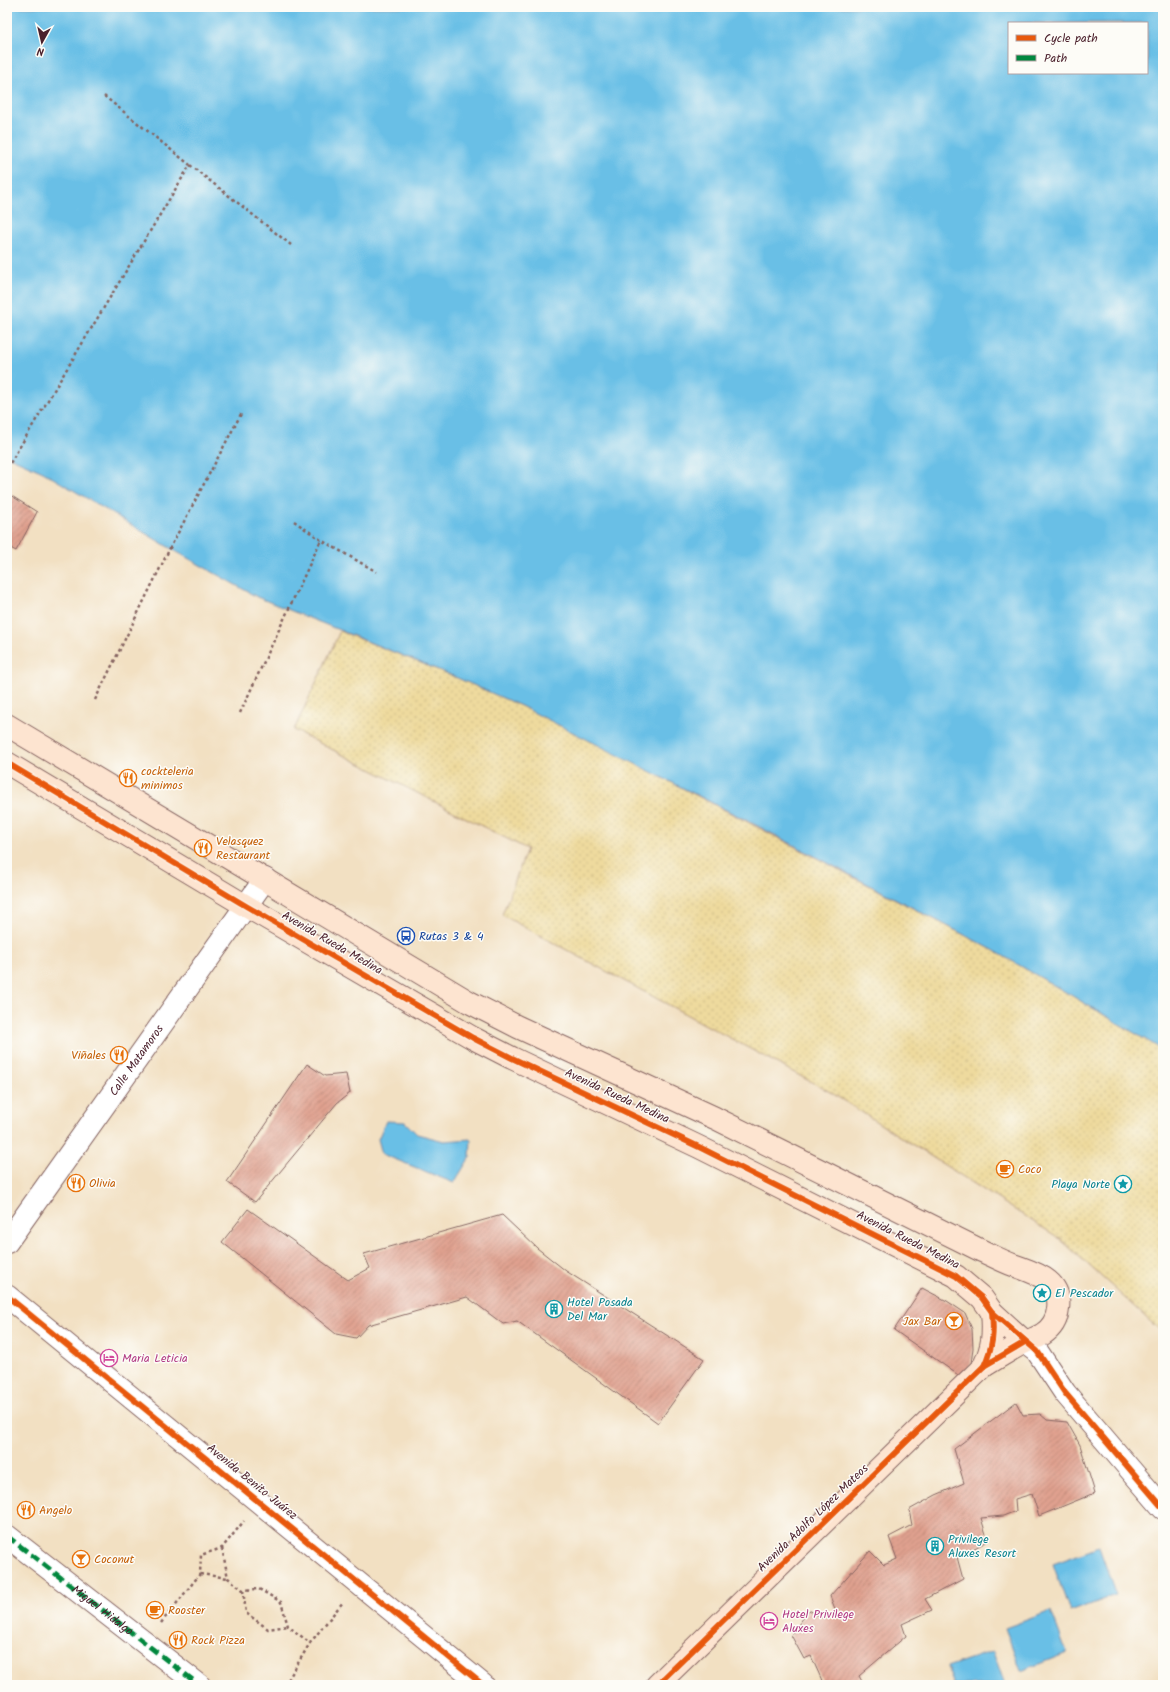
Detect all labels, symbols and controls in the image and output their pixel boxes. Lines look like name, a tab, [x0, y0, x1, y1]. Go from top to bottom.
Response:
north arrow	[22, 22, 62, 62]
legend	[1008, 22, 1148, 74]
text: Cycle path	[1044, 29, 1098, 48]
text: N	[36, 42, 45, 60]
text: Path	[1044, 49, 1067, 68]
place label: cockteleria minimos	[141, 762, 194, 795]
restaurant icon: cockteleria minimos	[118, 768, 138, 788]
place label: Velasquez Restaurant	[216, 832, 271, 865]
restaurant icon: Velasquez Restaurant	[193, 838, 213, 858]
street label: Avenida Rueda Medina	[278, 906, 386, 980]
bus stop icon: Rutas 3 & 4	[396, 926, 416, 946]
place label: Rutas 3 & 4	[419, 927, 484, 946]
street label: Calle Matamoros	[104, 1021, 168, 1100]
restaurant icon: Viñales	[109, 1045, 129, 1065]
place label: Viñales	[71, 1046, 106, 1065]
street label: Avenida Rueda Medina	[561, 1063, 673, 1129]
cafe icon: Coco	[995, 1159, 1015, 1179]
place label: Coco	[1018, 1160, 1041, 1179]
restaurant icon: Olivia	[66, 1173, 86, 1193]
place label: Olivia	[89, 1174, 116, 1193]
place icon: Playa Norte	[1113, 1174, 1133, 1194]
place label: Playa Norte	[1051, 1175, 1111, 1194]
street label: Avenida Rueda Medina	[853, 1206, 963, 1274]
place icon: El Pescador	[1032, 1283, 1052, 1303]
place label: El Pescador	[1055, 1284, 1114, 1303]
place label: Hotel Posada Del Mar	[567, 1293, 633, 1326]
building icon: Hotel Posada Del Mar	[544, 1299, 564, 1319]
bar icon: Jax Bar	[944, 1311, 964, 1331]
place label: Jax Bar	[903, 1312, 942, 1331]
hotel icon: Maria Leticia	[99, 1348, 119, 1368]
place label: Maria Leticia	[122, 1349, 188, 1368]
street label: Avenida Benito Juárez	[202, 1439, 302, 1525]
street label: Avenida Adolfo López Mateos	[753, 1459, 873, 1577]
restaurant icon: Angelo	[16, 1500, 36, 1520]
place label: Angelo	[39, 1501, 72, 1520]
place label: Privilege Aluxes Resort	[948, 1530, 1016, 1563]
building icon: Privilege Aluxes Resort	[925, 1536, 945, 1556]
bar icon: Coconut	[71, 1549, 91, 1569]
place label: Coconut	[94, 1550, 135, 1569]
street label: Miguel Hidalgo	[68, 1580, 137, 1640]
cafe icon: Rooster	[145, 1600, 165, 1620]
place label: Rooster	[168, 1601, 206, 1620]
place label: Hotel Privilege Aluxes	[782, 1605, 855, 1638]
hotel icon: Hotel Privilege Aluxes	[759, 1611, 779, 1631]
restaurant icon: Rock Pizza	[168, 1630, 188, 1650]
place label: Rock Pizza	[191, 1631, 245, 1650]

